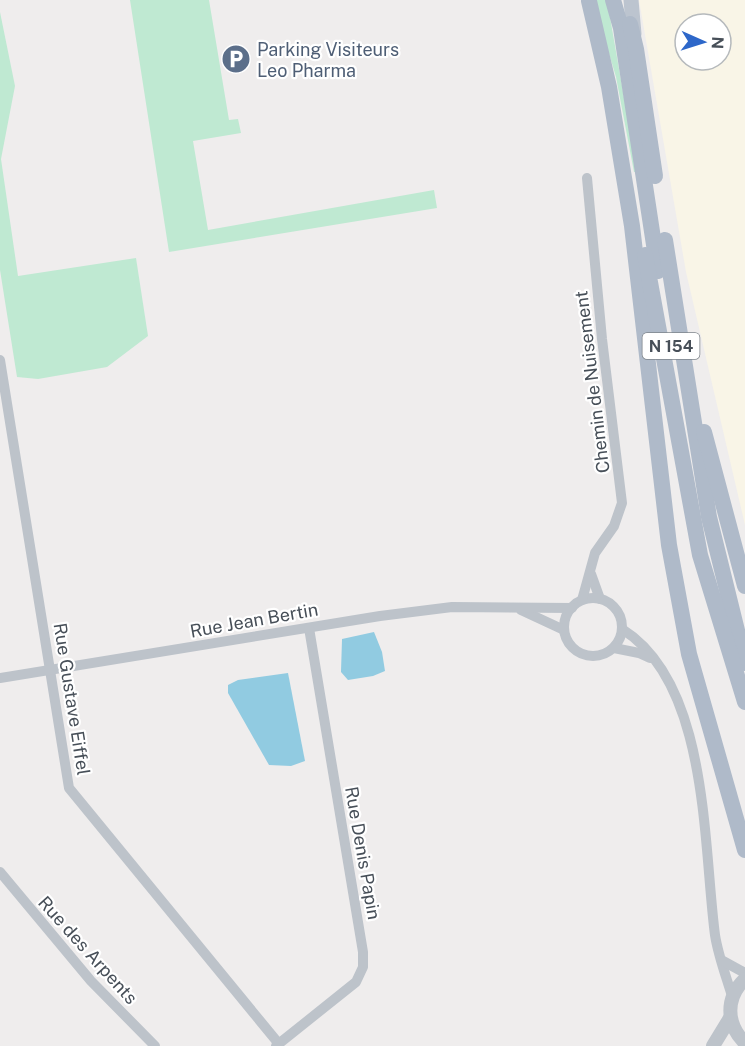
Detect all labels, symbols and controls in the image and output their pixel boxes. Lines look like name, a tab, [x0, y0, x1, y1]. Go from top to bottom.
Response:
north arrow	[673, 12, 733, 72]
text: N	[708, 36, 727, 50]
place label: Parking Visiteurs Leo Pharma	[257, 39, 399, 81]
parking icon: Parking Visiteurs Leo Pharma	[220, 43, 252, 75]
street label: Chemin de Nuisement	[570, 290, 614, 474]
road number: N 154	[642, 333, 700, 359]
street label: Rue Jean Bertin	[188, 598, 320, 642]
street label: Rue Gustave Eiffel	[50, 621, 94, 777]
street label: Rue Denis Papin	[341, 785, 385, 921]
street label: Rue des Arpents	[34, 892, 142, 1008]

